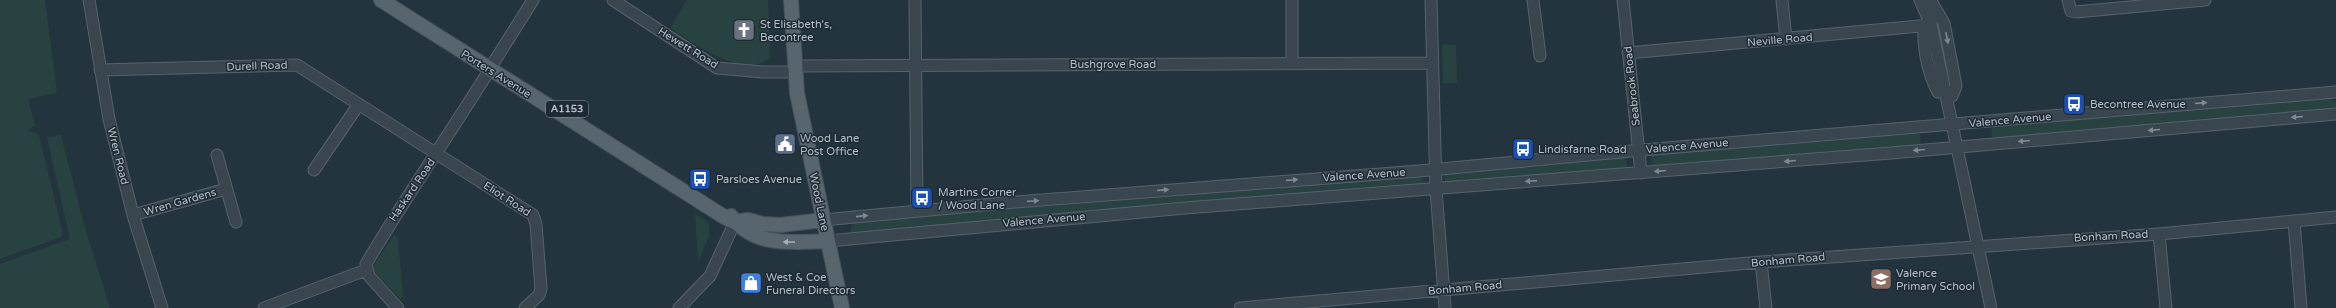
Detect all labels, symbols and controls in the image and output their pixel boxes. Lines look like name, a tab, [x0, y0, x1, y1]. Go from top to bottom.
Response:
church icon: St Elisabeth's, Becontree	[731, 17, 757, 43]
place label: St Elisabeth's, Becontree	[760, 18, 832, 44]
street label: Hewett Road	[656, 24, 720, 72]
street label: Neville Road	[1747, 31, 1813, 49]
one-way arrow	[1944, 32, 1950, 44]
street label: Seabrook Road	[1621, 45, 1643, 126]
street label: Porters Avenue	[459, 47, 533, 101]
street label: Durell Road	[226, 58, 288, 74]
street label: Bushgrove Road	[1070, 58, 1156, 71]
bus stop icon: Becontree Avenue	[2061, 91, 2087, 117]
place label: Becontree Avenue	[2090, 98, 2186, 111]
one-way arrow	[2195, 100, 2207, 107]
road number: A1153	[546, 101, 588, 117]
street label: Valence Avenue	[1968, 110, 2052, 130]
one-way arrow	[2291, 114, 2303, 121]
street label: Wren Road	[105, 126, 131, 186]
one-way arrow	[2148, 126, 2160, 133]
public building icon: Wood Lane Post Office	[772, 131, 798, 157]
place label: Wood Lane Post Office	[800, 132, 859, 158]
bus stop icon: Lindisfarne Road	[1510, 136, 1536, 162]
street label: Valence Avenue	[1645, 136, 1729, 156]
one-way arrow	[2018, 138, 2030, 144]
place label: Lindisfarne Road	[1538, 143, 1627, 156]
one-way arrow	[1913, 147, 1925, 154]
street label: Haskard Road	[386, 156, 438, 224]
one-way arrow	[1784, 158, 1796, 164]
bus stop icon: Parsloes Avenue	[687, 166, 713, 192]
street label: Valence Avenue	[1322, 166, 1406, 184]
one-way arrow	[1654, 168, 1666, 175]
street label: Wood Lane	[806, 172, 832, 232]
place label: Parsloes Avenue	[716, 173, 802, 186]
one-way arrow	[1286, 176, 1298, 183]
one-way arrow	[1524, 178, 1537, 185]
street label: Eliot Road	[481, 179, 533, 219]
street label: Wren Gardens	[142, 185, 218, 219]
bus stop icon: Martins Corner / Wood Lane	[909, 185, 935, 211]
place label: Martins Corner / Wood Lane	[938, 186, 1017, 212]
one-way arrow	[1157, 187, 1169, 194]
one-way arrow	[1027, 197, 1039, 204]
street label: Valence Avenue	[1002, 210, 1086, 230]
one-way arrow	[856, 213, 868, 219]
street label: Bonham Road	[2073, 228, 2149, 244]
one-way arrow	[782, 239, 795, 245]
street label: Bonham Road	[1750, 250, 1826, 270]
school or university icon: Valence Primary School	[1868, 266, 1894, 292]
place label: Valence Primary School	[1896, 267, 1975, 293]
shop icon: West & Coe Funeral Directors	[738, 270, 764, 296]
place label: West & Coe Funeral Directors	[766, 271, 855, 297]
street label: Bonham Road	[1427, 278, 1503, 298]

